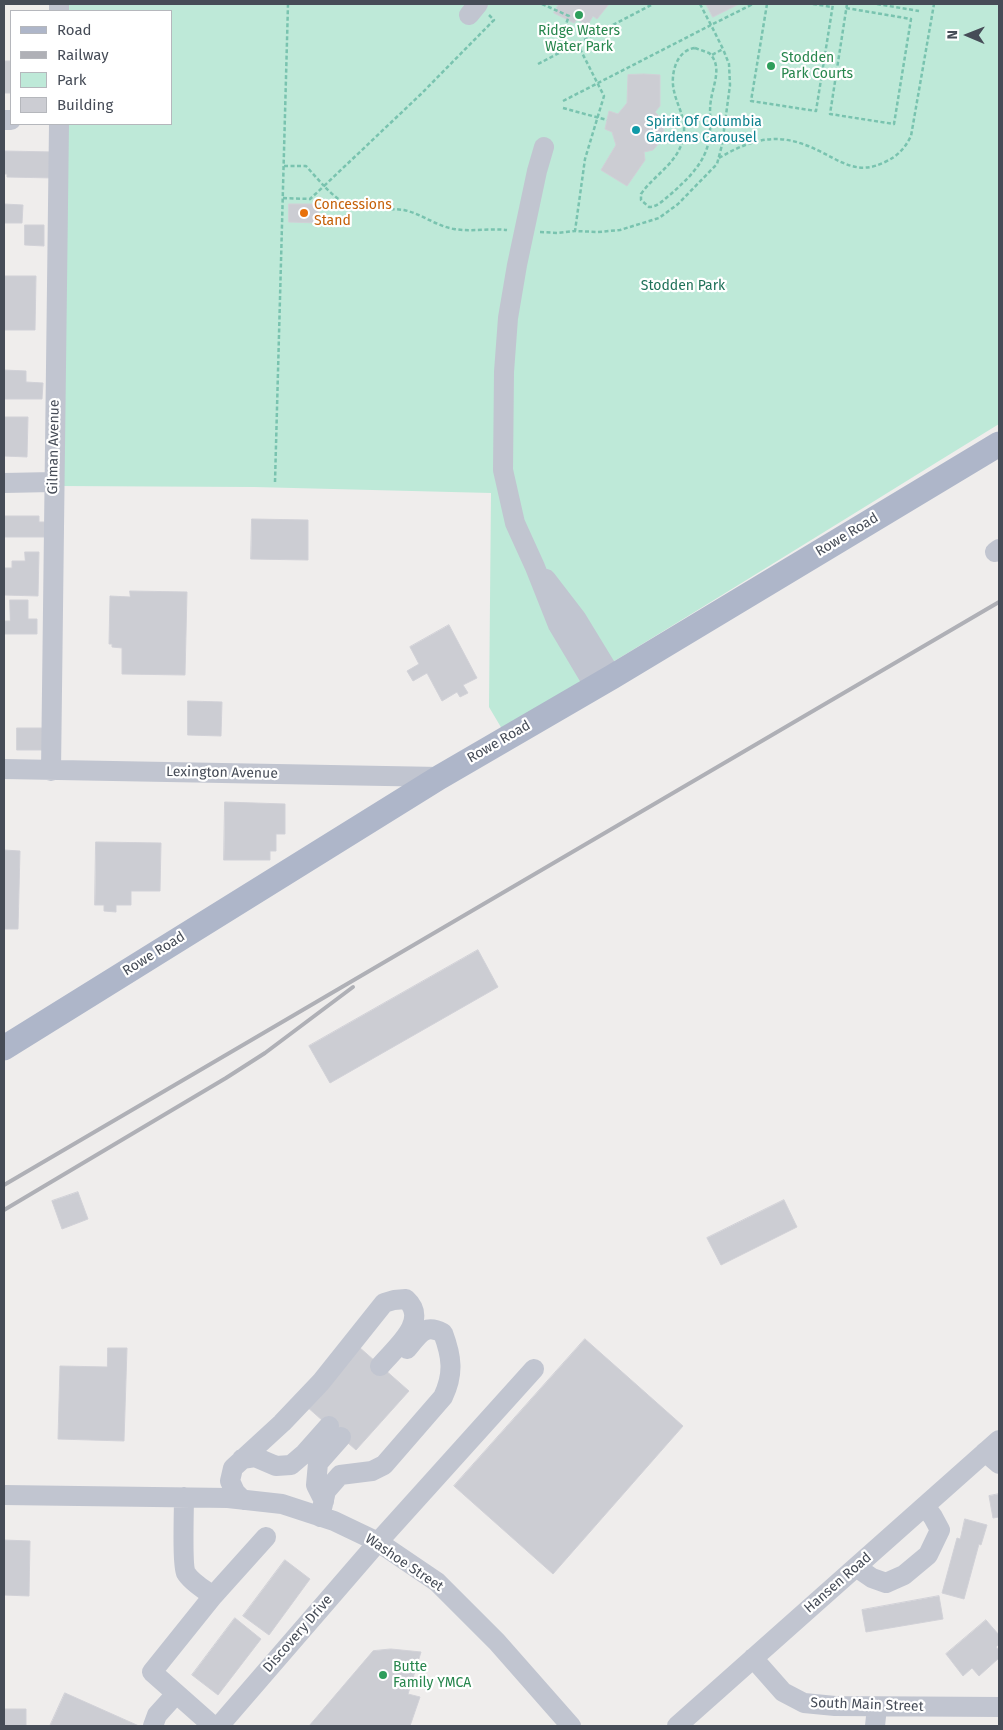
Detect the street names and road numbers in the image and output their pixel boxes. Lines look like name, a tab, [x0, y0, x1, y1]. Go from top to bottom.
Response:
street label: Gilman Avenue	[45, 399, 63, 495]
street label: Rowe Road	[813, 510, 881, 560]
street label: Rowe Road	[464, 717, 534, 767]
street label: Lexington Avenue	[166, 764, 278, 782]
street label: Rowe Road	[120, 928, 188, 980]
street label: Washoe Street	[362, 1531, 446, 1595]
street label: Hansen Road	[801, 1549, 875, 1617]
street label: Discovery Drive	[260, 1592, 336, 1676]
street label: South Main Street	[810, 1695, 924, 1715]

